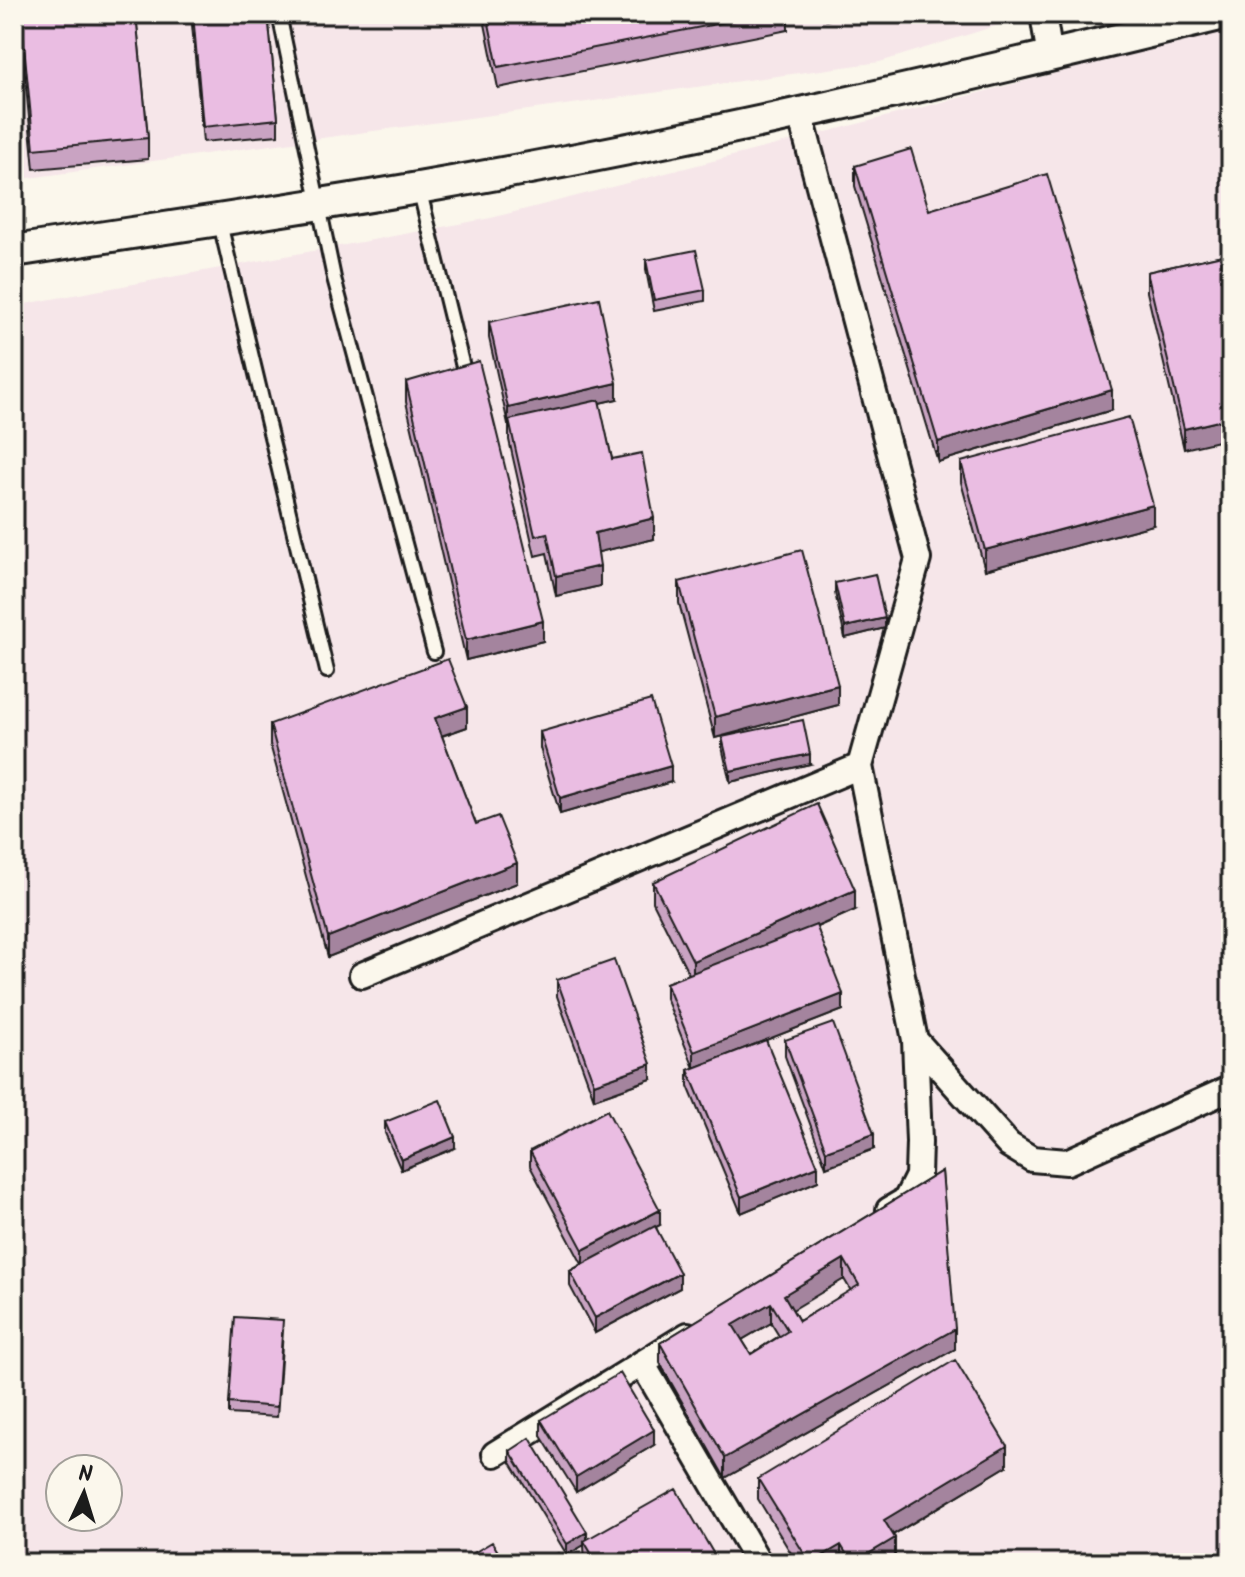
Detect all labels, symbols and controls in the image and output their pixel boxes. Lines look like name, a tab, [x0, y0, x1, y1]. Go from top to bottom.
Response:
north arrow	[44, 1453, 124, 1533]
text: N	[77, 1458, 93, 1493]

